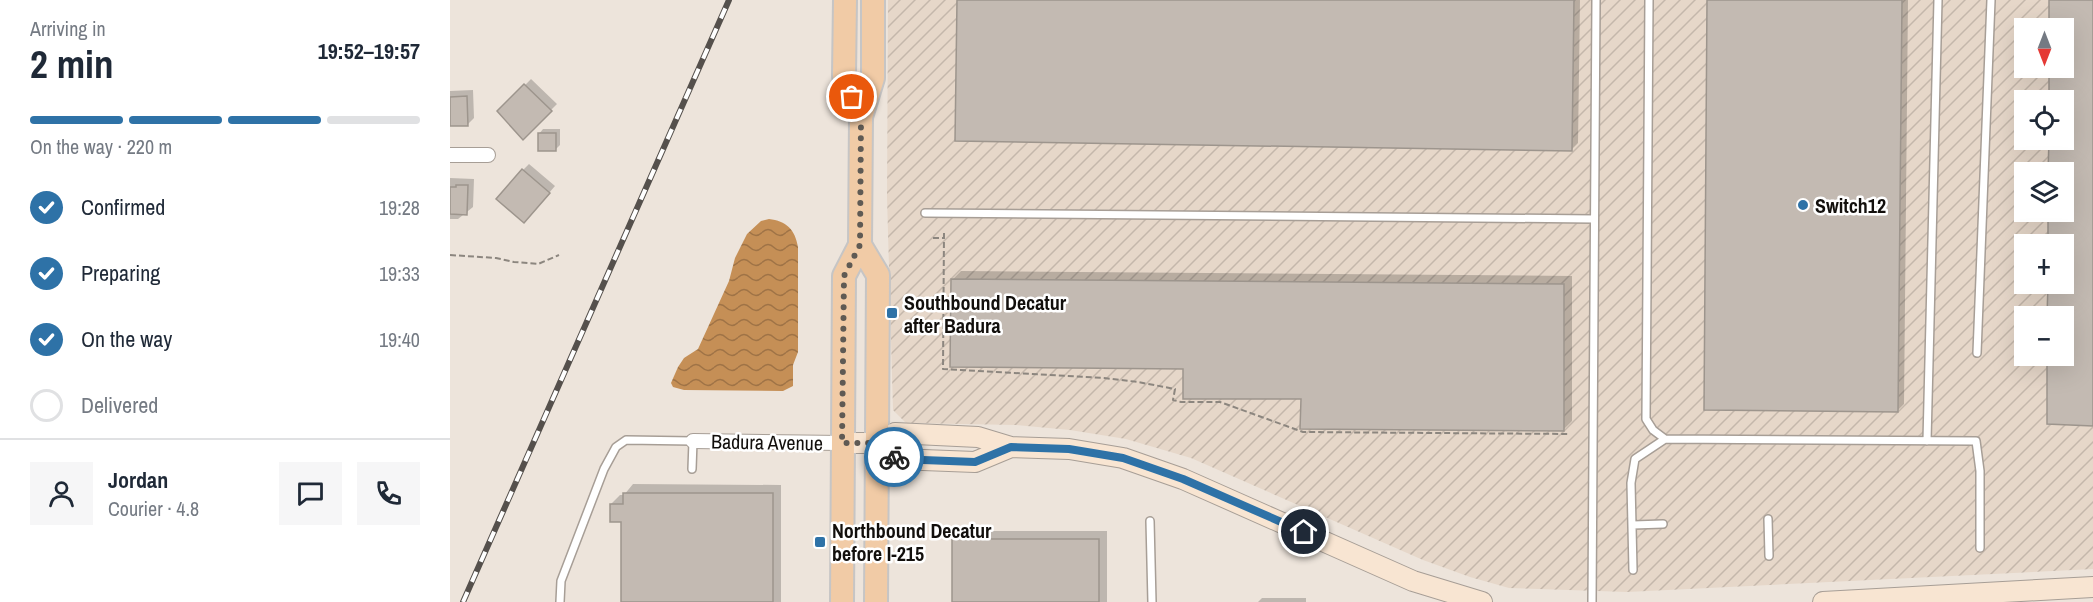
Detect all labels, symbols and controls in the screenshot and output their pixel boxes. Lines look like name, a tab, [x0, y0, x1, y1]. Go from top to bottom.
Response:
text: Arriving in	[30, 15, 106, 42]
north arrow	[2014, 18, 2074, 78]
map controls	[2014, 18, 2074, 366]
text: 19:52–19:57	[318, 36, 420, 66]
text: 2 min	[30, 38, 114, 90]
pin	[826, 71, 877, 122]
icon: bag	[835, 80, 868, 113]
button: locate	[2014, 90, 2074, 150]
text: On the way · 220 m	[30, 133, 172, 160]
button: layers	[2014, 162, 2074, 222]
icon: check	[30, 191, 63, 224]
text: Confirmed	[81, 192, 165, 222]
place label: Switch12	[1815, 192, 1886, 219]
text: 19:28	[379, 194, 420, 221]
marker: Switch12	[1796, 198, 1810, 212]
button: +	[2014, 234, 2074, 294]
icon: check	[30, 257, 63, 290]
text: Preparing	[81, 258, 160, 288]
text: 19:33	[379, 260, 420, 287]
place label: Southbound Decatur after Badura	[904, 289, 1067, 339]
marker: Southbound Decatur after Badura	[885, 306, 899, 320]
button: −	[2014, 306, 2074, 366]
icon: check	[30, 323, 63, 356]
text: On the way	[81, 324, 172, 354]
text: 19:40	[379, 326, 420, 353]
text: Delivered	[81, 390, 158, 420]
courier	[864, 427, 924, 487]
street label: Badura Avenue	[711, 428, 823, 456]
icon: bike	[878, 441, 911, 474]
button: person	[30, 462, 93, 525]
button: chat	[279, 462, 342, 525]
button: phone	[357, 462, 420, 525]
text: Jordan	[108, 465, 168, 495]
text: Courier · 4.8	[108, 495, 199, 522]
pin	[1278, 506, 1329, 557]
icon: home	[1287, 515, 1320, 548]
place label: Northbound Decatur before I-215	[832, 517, 992, 567]
marker: Northbound Decatur before I-215	[813, 535, 827, 549]

